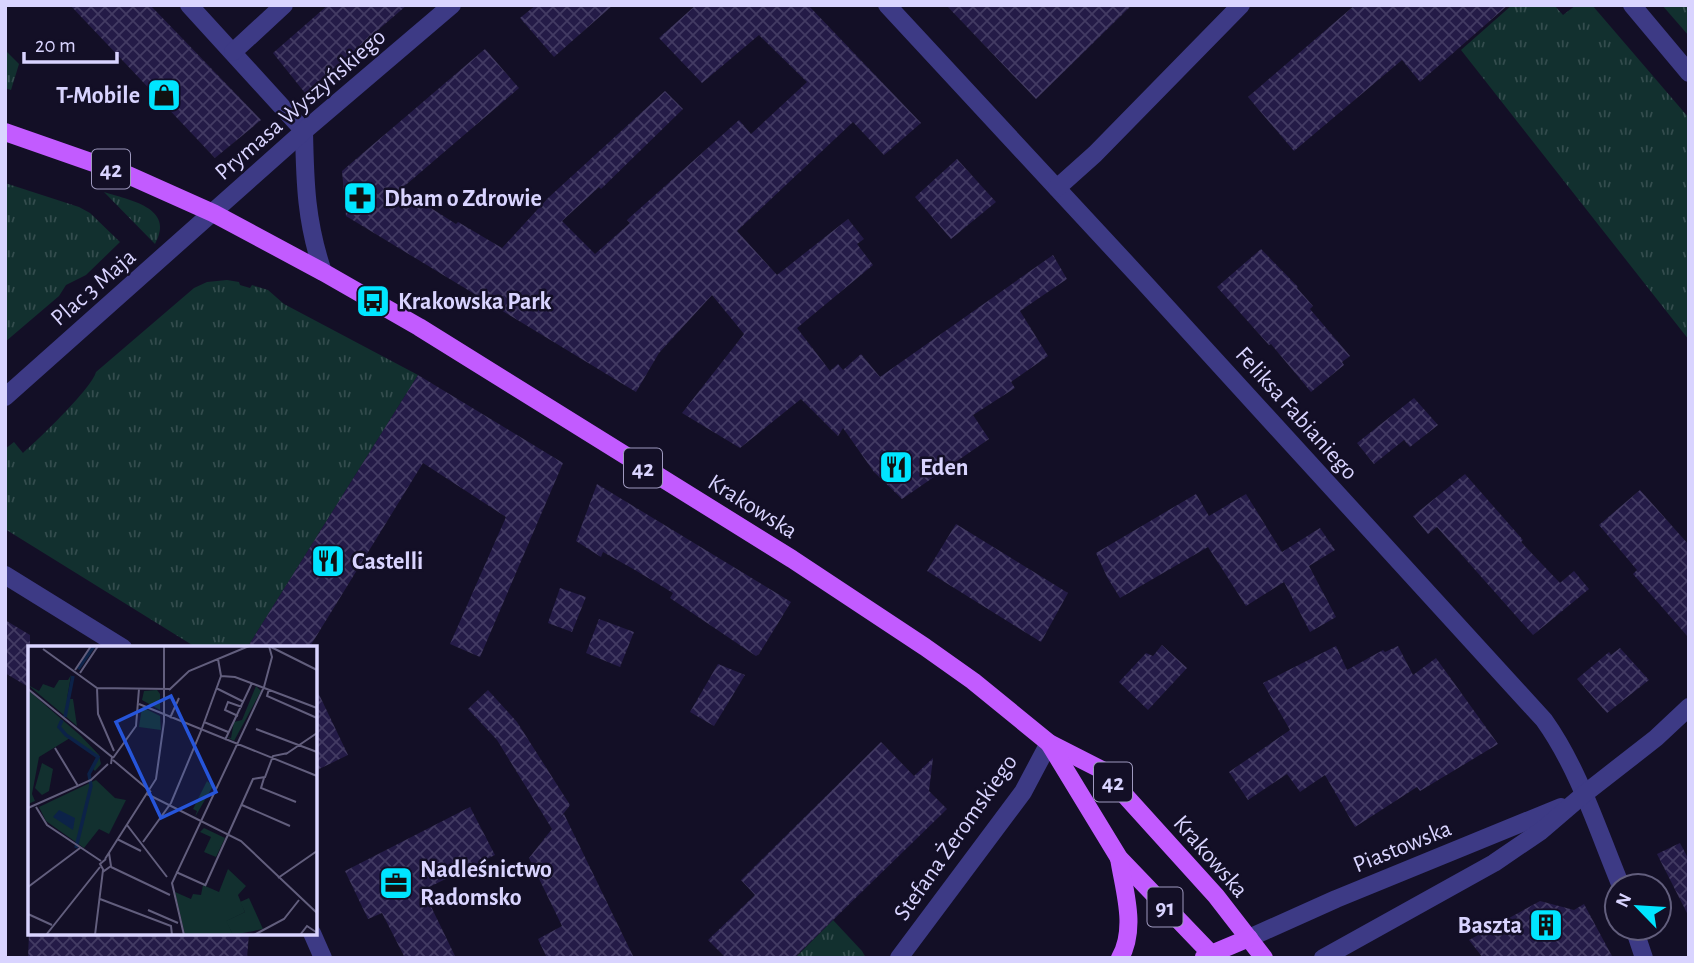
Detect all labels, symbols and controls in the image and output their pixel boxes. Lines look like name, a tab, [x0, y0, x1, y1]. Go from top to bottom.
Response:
scale bar	[24, 21, 117, 65]
street label: Prymasa Wyszyńskiego	[211, 24, 390, 185]
text: 20 m	[35, 35, 76, 56]
shop icon: T-Mobile	[145, 76, 183, 114]
place label: T-Mobile	[56, 84, 140, 108]
road number: 42	[92, 150, 130, 188]
pharmacy icon: Dbam o Zdrowie	[341, 179, 379, 217]
place label: Dbam o Zdrowie	[384, 187, 542, 211]
street label: Plac 3 Maja	[47, 245, 141, 331]
bus stop icon: Krakowska Park	[354, 282, 392, 320]
place label: Krakowska Park	[398, 290, 551, 314]
street label: Feliksa Fabianiego	[1231, 343, 1362, 485]
road number: 42	[624, 448, 662, 488]
restaurant icon: Eden	[877, 448, 915, 486]
place label: Eden	[920, 456, 968, 480]
street label: Krakowska	[704, 470, 801, 544]
restaurant icon: Castelli	[309, 542, 347, 580]
place label: Castelli	[352, 550, 423, 574]
inset map	[28, 646, 317, 935]
street label: Stefana Żeromskiego	[889, 750, 1022, 925]
road number: 42	[1094, 762, 1132, 802]
street label: Krakowska	[1168, 811, 1252, 902]
street label: Piastowska	[1350, 816, 1455, 877]
place label: Nadleśnictwo Radomsko	[420, 858, 552, 910]
office icon: Nadleśnictwo Radomsko	[377, 864, 415, 902]
north arrow	[1603, 872, 1673, 942]
road number: 91	[1148, 888, 1182, 926]
text: N	[1613, 890, 1635, 910]
building icon: Baszta	[1527, 906, 1565, 944]
place label: Baszta	[1458, 914, 1522, 938]

